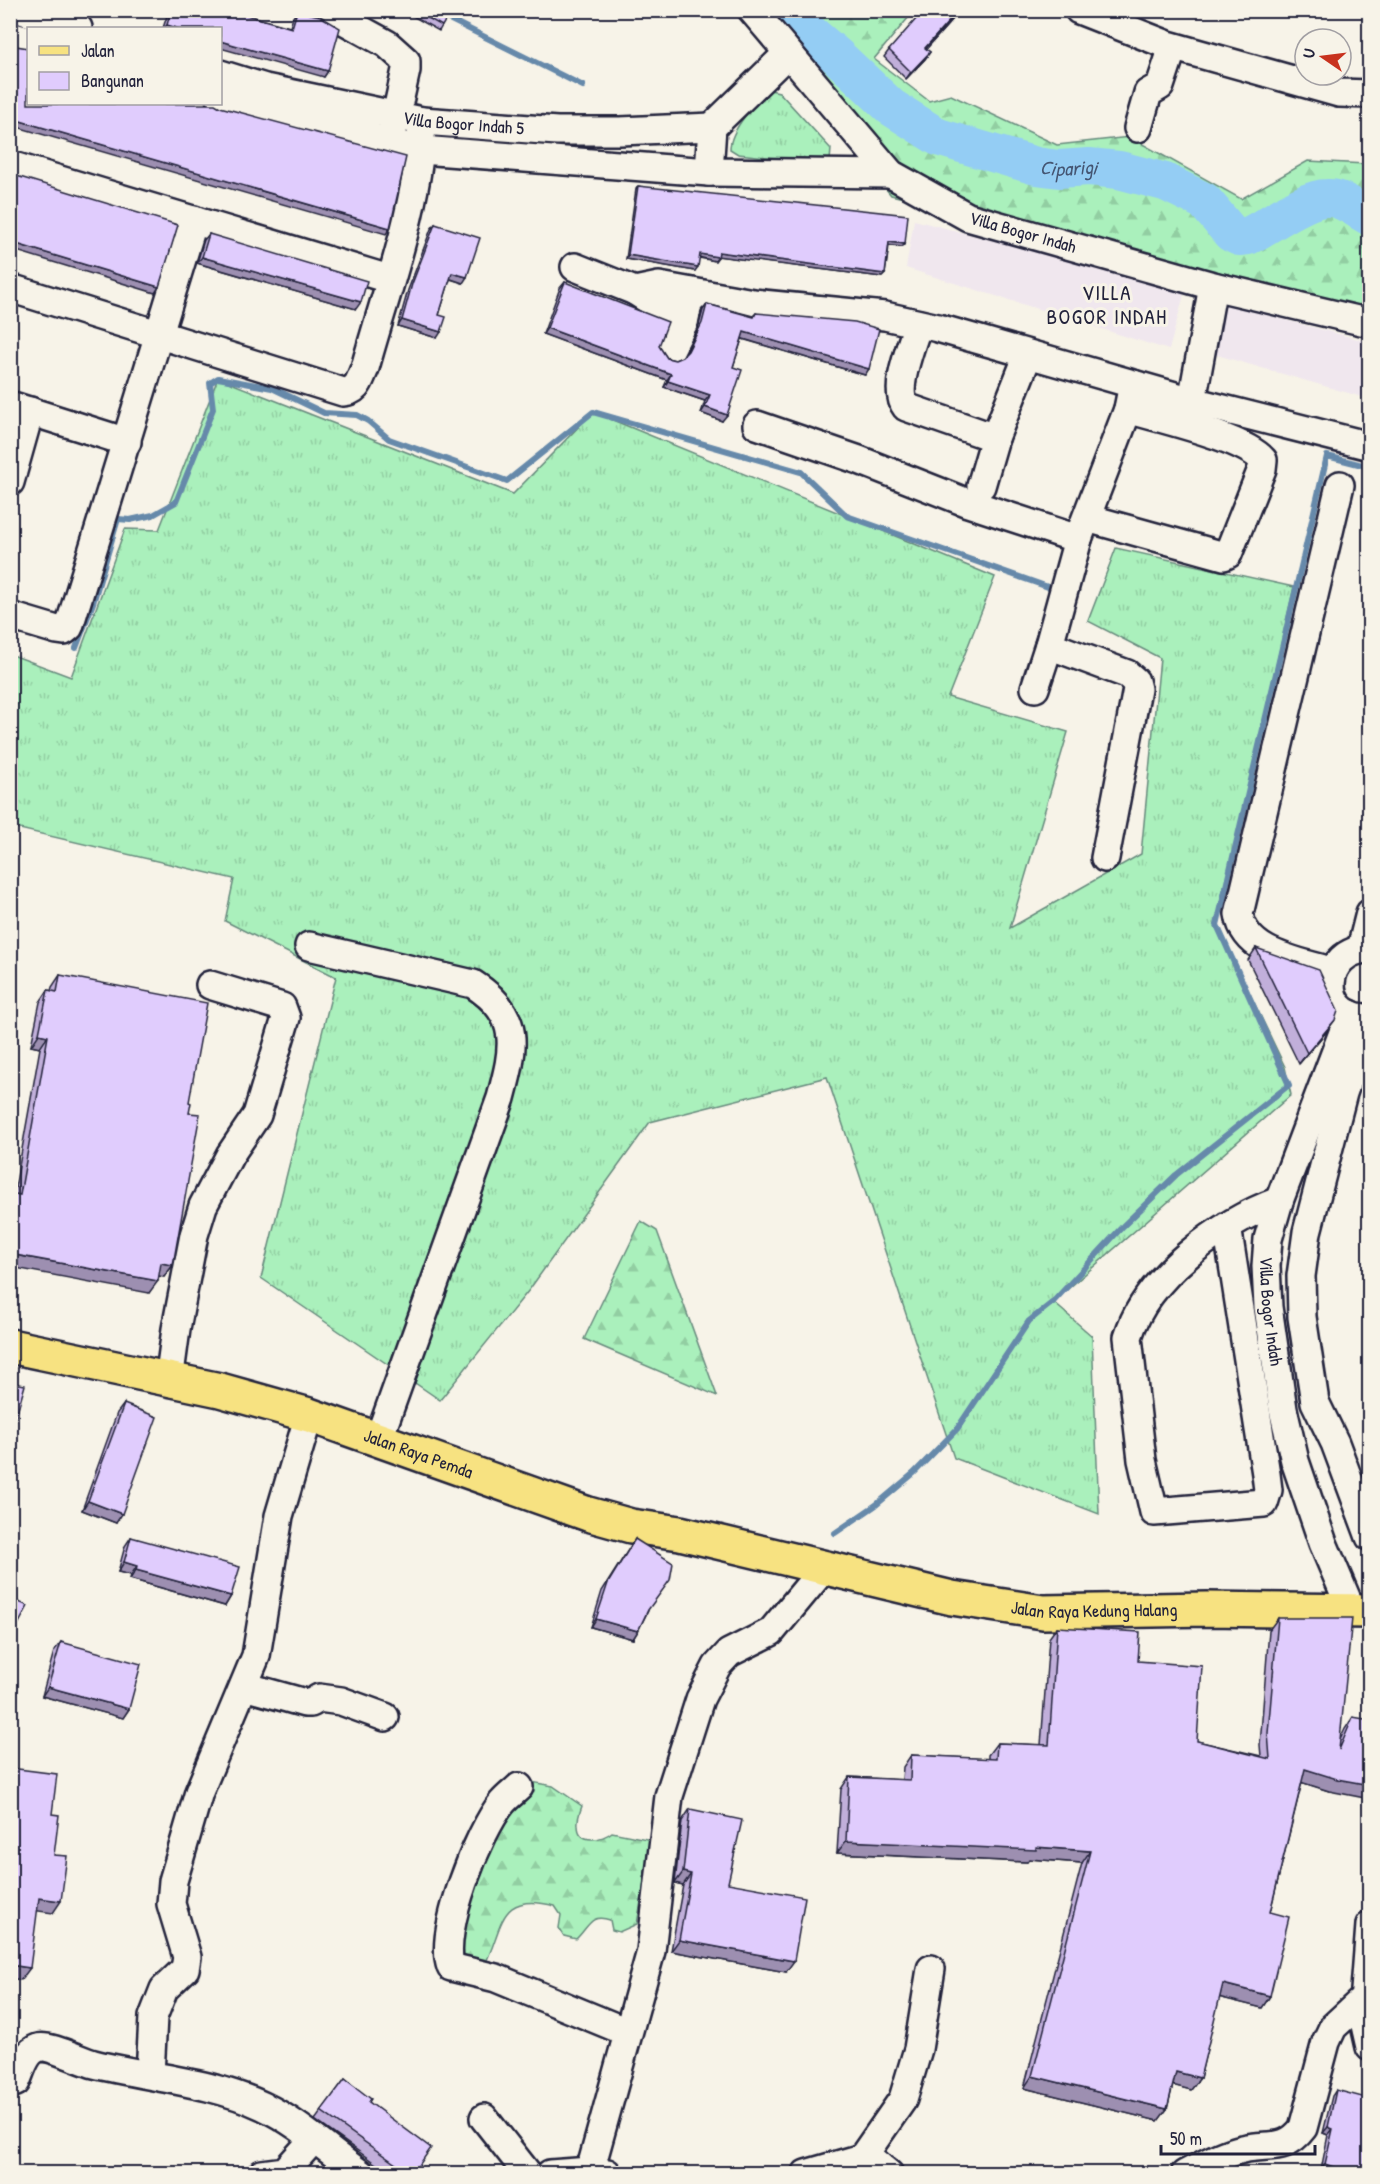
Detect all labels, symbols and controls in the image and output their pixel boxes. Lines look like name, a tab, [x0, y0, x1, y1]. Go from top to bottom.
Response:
legend	[27, 27, 222, 105]
north arrow	[1293, 27, 1353, 87]
text: Jalan	[81, 38, 115, 63]
text: U	[1297, 46, 1320, 60]
text: Bangunan	[81, 68, 144, 93]
street label: Villa Bogor Indah 5	[401, 104, 525, 141]
water label: Ciparigi	[1038, 153, 1101, 183]
street label: Villa Bogor Indah	[967, 205, 1080, 259]
district label: VILLA BOGOR INDAH	[1046, 278, 1168, 331]
street label: Villa Bogor Indah	[1254, 1256, 1290, 1368]
street label: Jalan Raya Pemda	[361, 1422, 476, 1484]
street label: Jalan Raya Kedung Halang	[1009, 1594, 1178, 1624]
scale bar	[1161, 2118, 1316, 2156]
text: 50 m	[1170, 2126, 1202, 2151]

